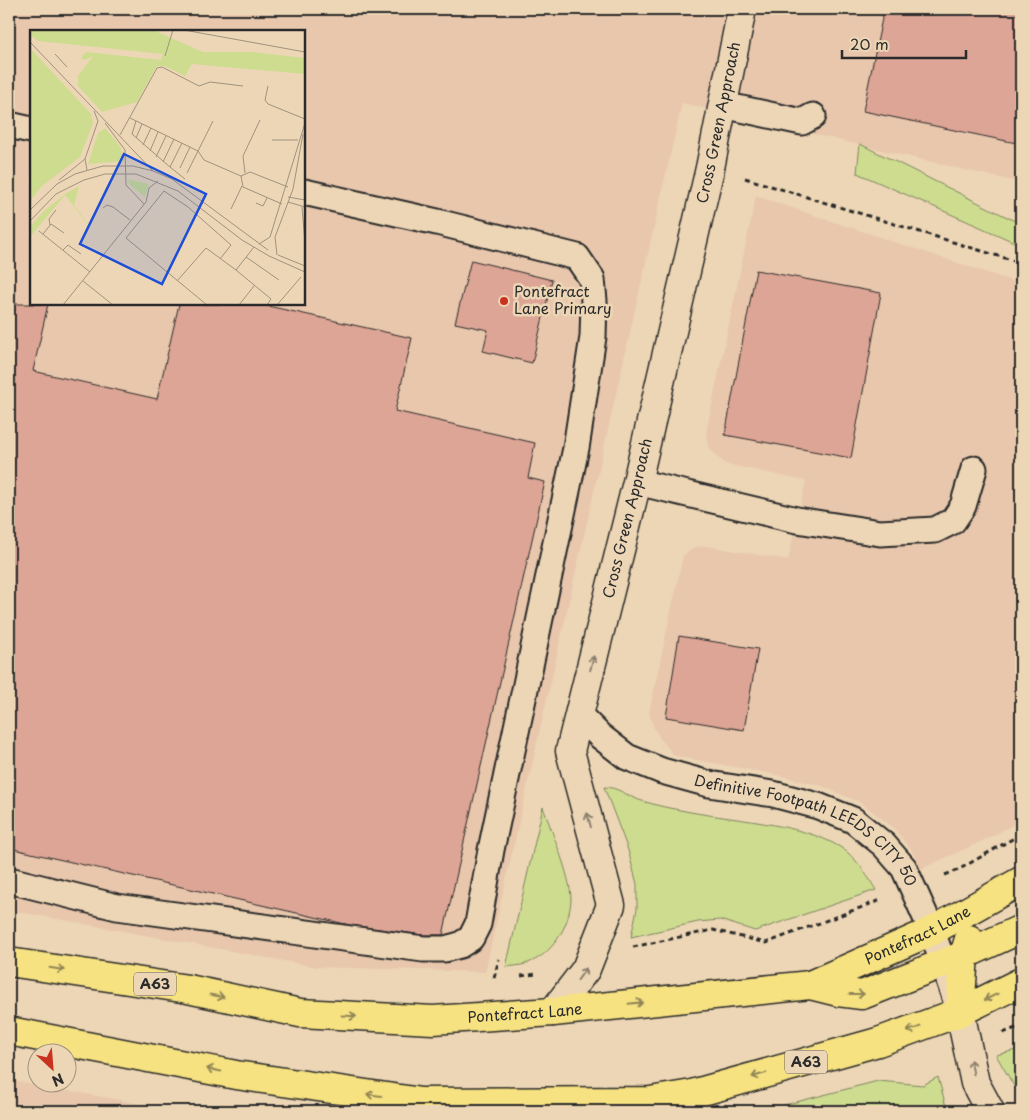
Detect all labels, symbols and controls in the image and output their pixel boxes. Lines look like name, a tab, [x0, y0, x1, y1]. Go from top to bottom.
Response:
scale bar	[842, 28, 966, 60]
inset map	[30, 30, 305, 305]
text: 20 m	[850, 32, 889, 55]
street label: Cross Green Approach	[689, 40, 745, 205]
place label: Pontefract Lane Primary	[514, 279, 612, 319]
marker: Pontefract Lane Primary	[498, 295, 510, 307]
street label: Cross Green Approach	[595, 436, 657, 601]
one-way arrow	[588, 655, 597, 671]
street label: Definitive Footpath LEEDS CITY 50	[692, 768, 924, 889]
one-way arrow	[584, 813, 593, 829]
street label: Pontefract Lane	[860, 899, 974, 970]
one-way arrow	[49, 964, 65, 974]
one-way arrow	[577, 967, 587, 981]
road number: A63	[134, 972, 176, 996]
one-way arrow	[849, 989, 865, 999]
one-way arrow	[209, 991, 225, 1001]
one-way arrow	[983, 992, 998, 1002]
street label: Pontefract Lane	[467, 996, 584, 1028]
one-way arrow	[628, 998, 644, 1008]
one-way arrow	[341, 1011, 357, 1020]
one-way arrow	[907, 1025, 922, 1034]
north arrow	[28, 1042, 78, 1092]
road number: A63	[785, 1050, 827, 1074]
one-way arrow	[967, 1059, 976, 1075]
one-way arrow	[206, 1065, 222, 1075]
text: N	[48, 1068, 68, 1092]
one-way arrow	[751, 1071, 767, 1081]
one-way arrow	[367, 1090, 383, 1100]

